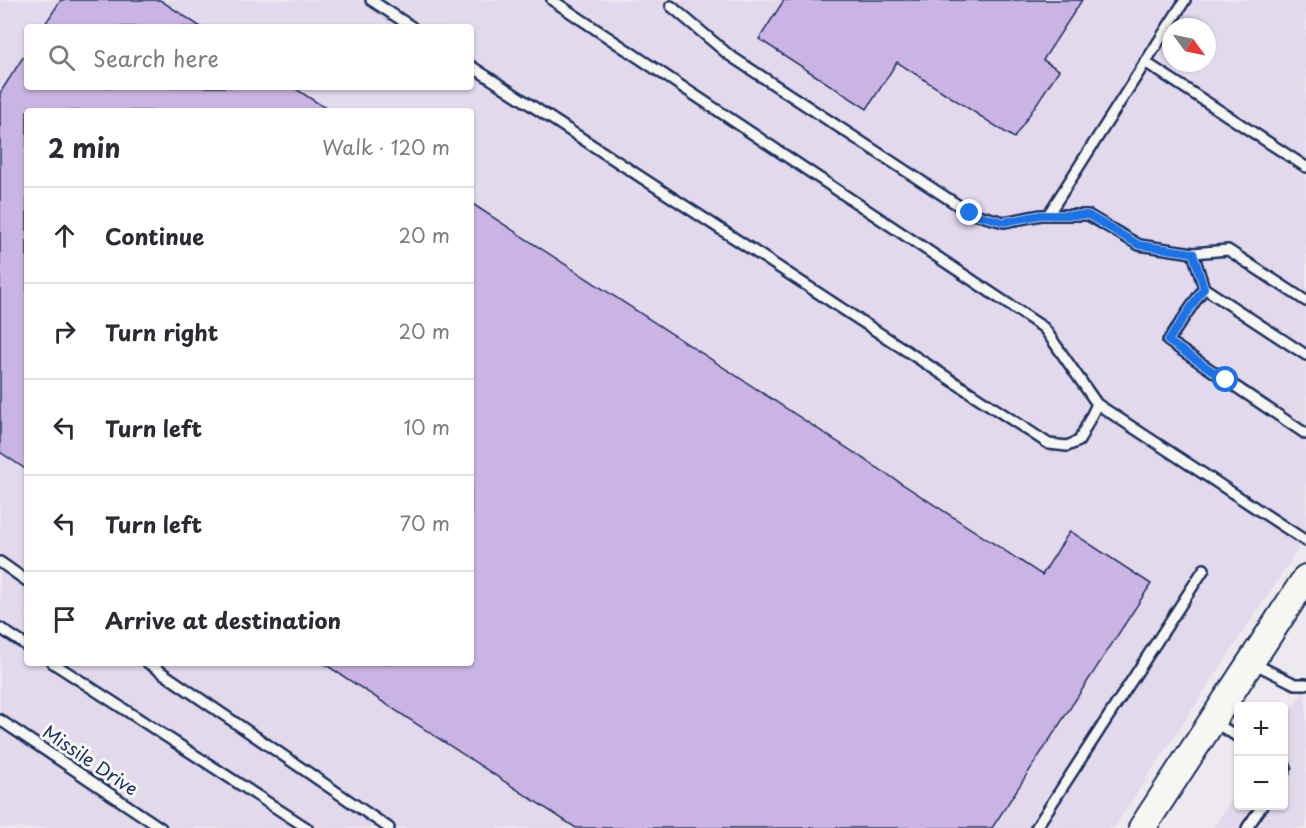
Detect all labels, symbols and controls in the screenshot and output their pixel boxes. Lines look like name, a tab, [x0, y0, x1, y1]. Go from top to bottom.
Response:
north arrow	[1162, 18, 1216, 72]
search box	[24, 24, 474, 90]
icon: search	[45, 41, 78, 74]
text: Search here	[93, 41, 219, 74]
text: 2 min	[48, 128, 121, 167]
text: Walk · 120 m	[322, 132, 450, 162]
route end	[956, 199, 982, 225]
icon: ahead	[48, 219, 81, 252]
text: Continue	[105, 219, 204, 252]
text: 20 m	[398, 220, 450, 250]
icon: right	[48, 315, 81, 348]
text: Turn right	[105, 315, 218, 348]
text: 20 m	[398, 316, 450, 346]
route start	[1212, 366, 1238, 392]
icon: left	[48, 411, 81, 444]
text: Turn left	[105, 411, 202, 444]
text: 10 m	[403, 412, 450, 442]
icon: left	[48, 507, 81, 540]
text: Turn left	[105, 507, 202, 540]
text: 70 m	[400, 508, 450, 538]
icon: arrive	[48, 603, 81, 636]
text: Arrive at destination	[105, 603, 341, 636]
map controls	[1234, 702, 1288, 810]
button: +	[1234, 702, 1288, 756]
street label: Missile Drive	[38, 718, 144, 802]
button: −	[1234, 756, 1288, 810]

